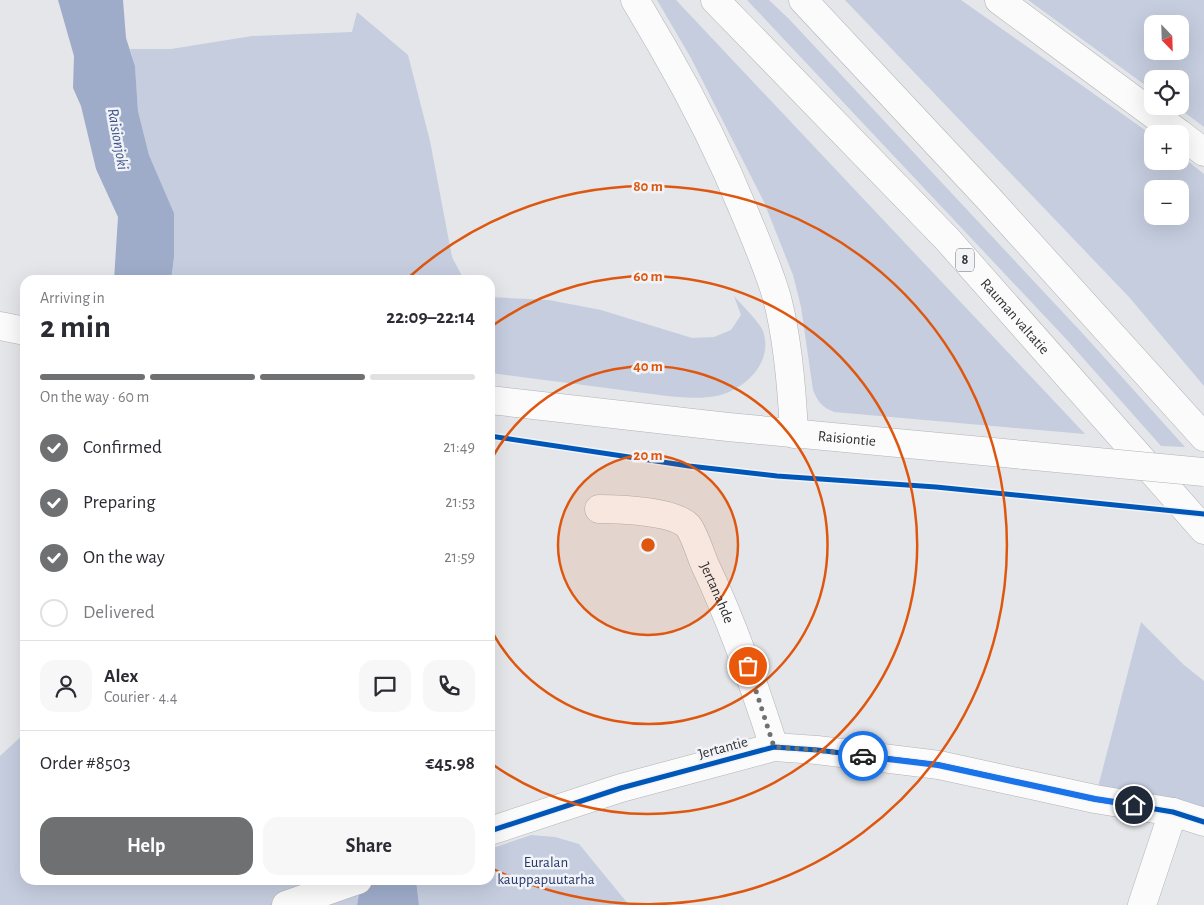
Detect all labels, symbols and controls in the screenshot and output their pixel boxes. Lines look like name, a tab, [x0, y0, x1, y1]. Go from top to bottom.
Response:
north arrow	[1144, 15, 1189, 60]
map controls	[1144, 15, 1189, 225]
button: locate	[1144, 70, 1189, 115]
water label: Raisionjoki	[104, 107, 131, 172]
button: +	[1144, 125, 1189, 170]
text: 80 m	[633, 179, 663, 194]
button: −	[1144, 180, 1189, 225]
road number: 8	[956, 248, 974, 272]
text: 60 m	[633, 269, 663, 284]
street label: Rauman valtatie	[978, 275, 1052, 357]
text: Arriving in	[40, 290, 105, 306]
text: 22:09–22:14	[386, 308, 475, 327]
text: 2 min	[40, 311, 111, 343]
text: 40 m	[633, 359, 663, 374]
text: On the way · 60 m	[40, 389, 149, 405]
street label: Raisiontie	[817, 428, 877, 448]
icon: check	[40, 434, 68, 462]
text: Confirmed	[83, 438, 162, 457]
text: 21:49	[443, 439, 475, 455]
text: 20 m	[633, 448, 663, 463]
icon: check	[40, 489, 68, 517]
text: Preparing	[83, 493, 156, 512]
text: 21:53	[445, 494, 475, 510]
centre of rings	[639, 536, 657, 554]
icon: check	[40, 544, 68, 572]
text: On the way	[83, 548, 165, 567]
text: 21:59	[444, 549, 475, 565]
street label: Jertanahde	[697, 560, 737, 625]
text: Delivered	[83, 603, 155, 622]
pin	[727, 645, 769, 687]
icon: bag	[734, 652, 762, 680]
button: person	[40, 660, 92, 712]
button: chat	[359, 660, 411, 712]
button: phone	[423, 660, 475, 712]
text: Alex	[104, 667, 138, 686]
text: Courier · 4.4	[104, 689, 177, 705]
courier	[838, 731, 888, 781]
street label: Jertantie	[697, 734, 750, 762]
icon: car	[849, 742, 877, 770]
text: Order #8503	[40, 754, 131, 773]
text: €45.98	[425, 754, 475, 773]
pin	[1113, 784, 1155, 826]
icon: home	[1120, 791, 1148, 819]
button: Help	[40, 817, 253, 875]
button: Share	[263, 817, 475, 875]
park label: Euralan kauppapuutarha	[497, 855, 595, 887]

